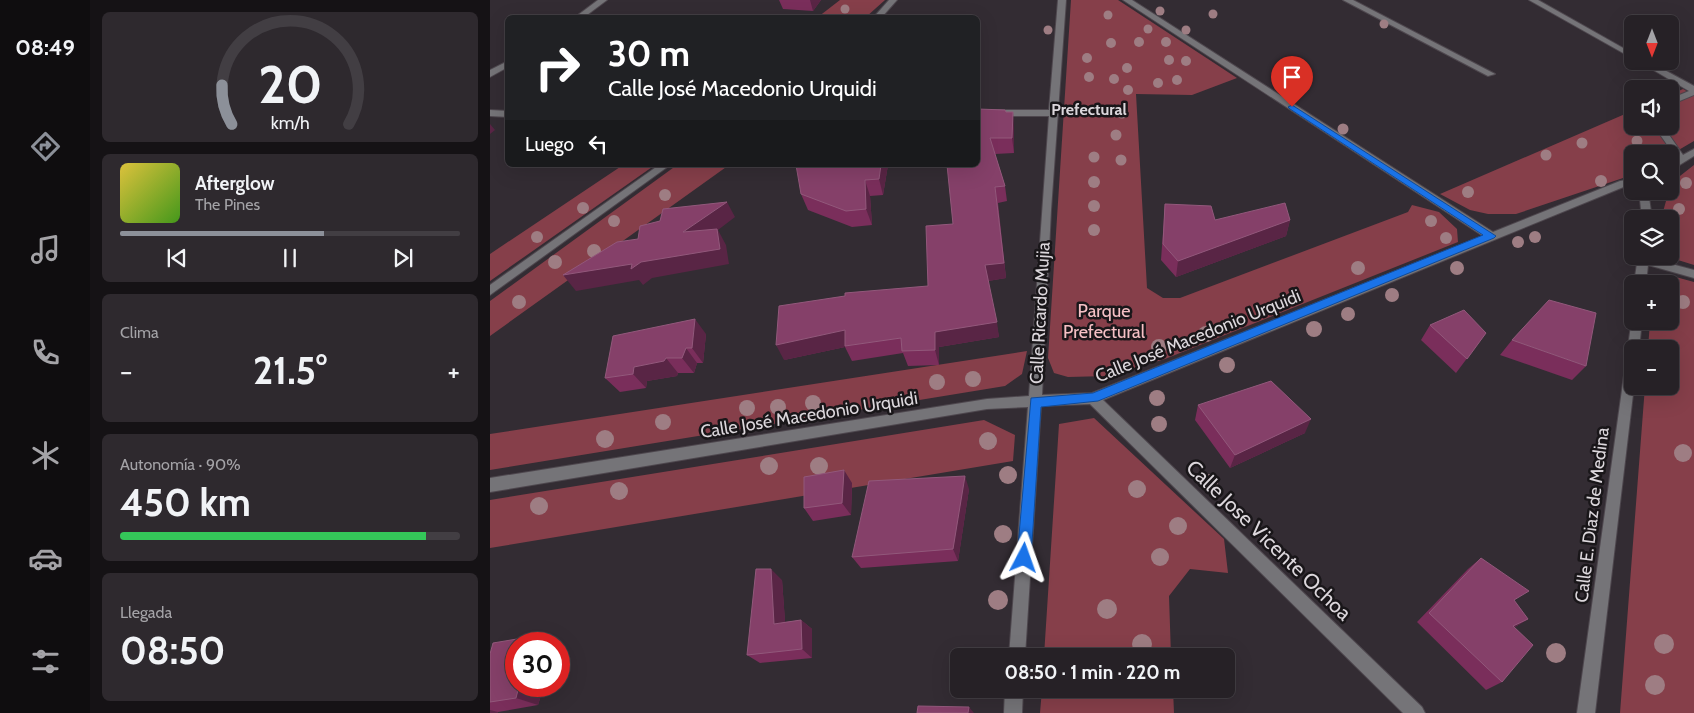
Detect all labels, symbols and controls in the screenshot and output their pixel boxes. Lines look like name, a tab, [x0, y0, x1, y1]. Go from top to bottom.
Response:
north arrow	[1624, 15, 1679, 70]
map controls	[1624, 15, 1679, 395]
text: 30 m	[608, 32, 690, 75]
text: 08:49	[15, 34, 75, 61]
icon: right	[525, 35, 590, 100]
text: 20	[258, 53, 322, 116]
pin	[1271, 56, 1313, 107]
icon: arrive	[1278, 63, 1306, 91]
text: Calle José Macedonio Urquidi	[608, 75, 877, 102]
button: sound	[1624, 80, 1679, 135]
district label: Prefectural	[1051, 100, 1127, 119]
text: km/h	[270, 112, 310, 133]
icon: directions	[28, 129, 63, 164]
icon: left	[584, 130, 612, 158]
text: Luego	[525, 133, 574, 156]
button: search	[1624, 145, 1679, 200]
text: Afterglow	[195, 172, 275, 195]
text: The Pines	[195, 195, 260, 214]
button: layers	[1624, 210, 1679, 265]
icon: music	[28, 232, 63, 267]
street label: Calle Ricardo Mujia	[1025, 241, 1055, 385]
icon: previous	[163, 244, 191, 272]
icon: pause	[276, 244, 304, 272]
icon: next	[389, 244, 417, 272]
button: +	[1624, 275, 1679, 330]
street label: Calle José Macedonio Urquidi	[1092, 285, 1304, 387]
park label: Parque Prefectural	[1063, 300, 1146, 343]
text: Clima	[120, 323, 159, 342]
icon: phone	[28, 335, 63, 370]
button: −	[1624, 340, 1679, 395]
text: 21.5°	[253, 347, 327, 394]
text: −	[120, 354, 132, 388]
text: +	[448, 354, 460, 388]
street label: Calle José Macedonio Urquidi	[699, 387, 919, 443]
street label: Calle E. Diaz de Medina	[1570, 426, 1614, 604]
icon: climate	[28, 438, 63, 473]
text: Autonomía · 90%	[120, 455, 241, 474]
street label: Calle Jose Vicente Ochoa	[1181, 455, 1357, 625]
text: 450 km	[120, 479, 251, 526]
position arrow	[997, 531, 1049, 583]
icon: car	[28, 541, 63, 576]
text: Llegada	[120, 603, 172, 622]
text: 08:50	[120, 627, 225, 674]
speed limit sign: 30	[505, 632, 570, 697]
icon: filters	[28, 644, 63, 679]
text: 08:50 · 1 min · 220 m	[1005, 661, 1180, 684]

